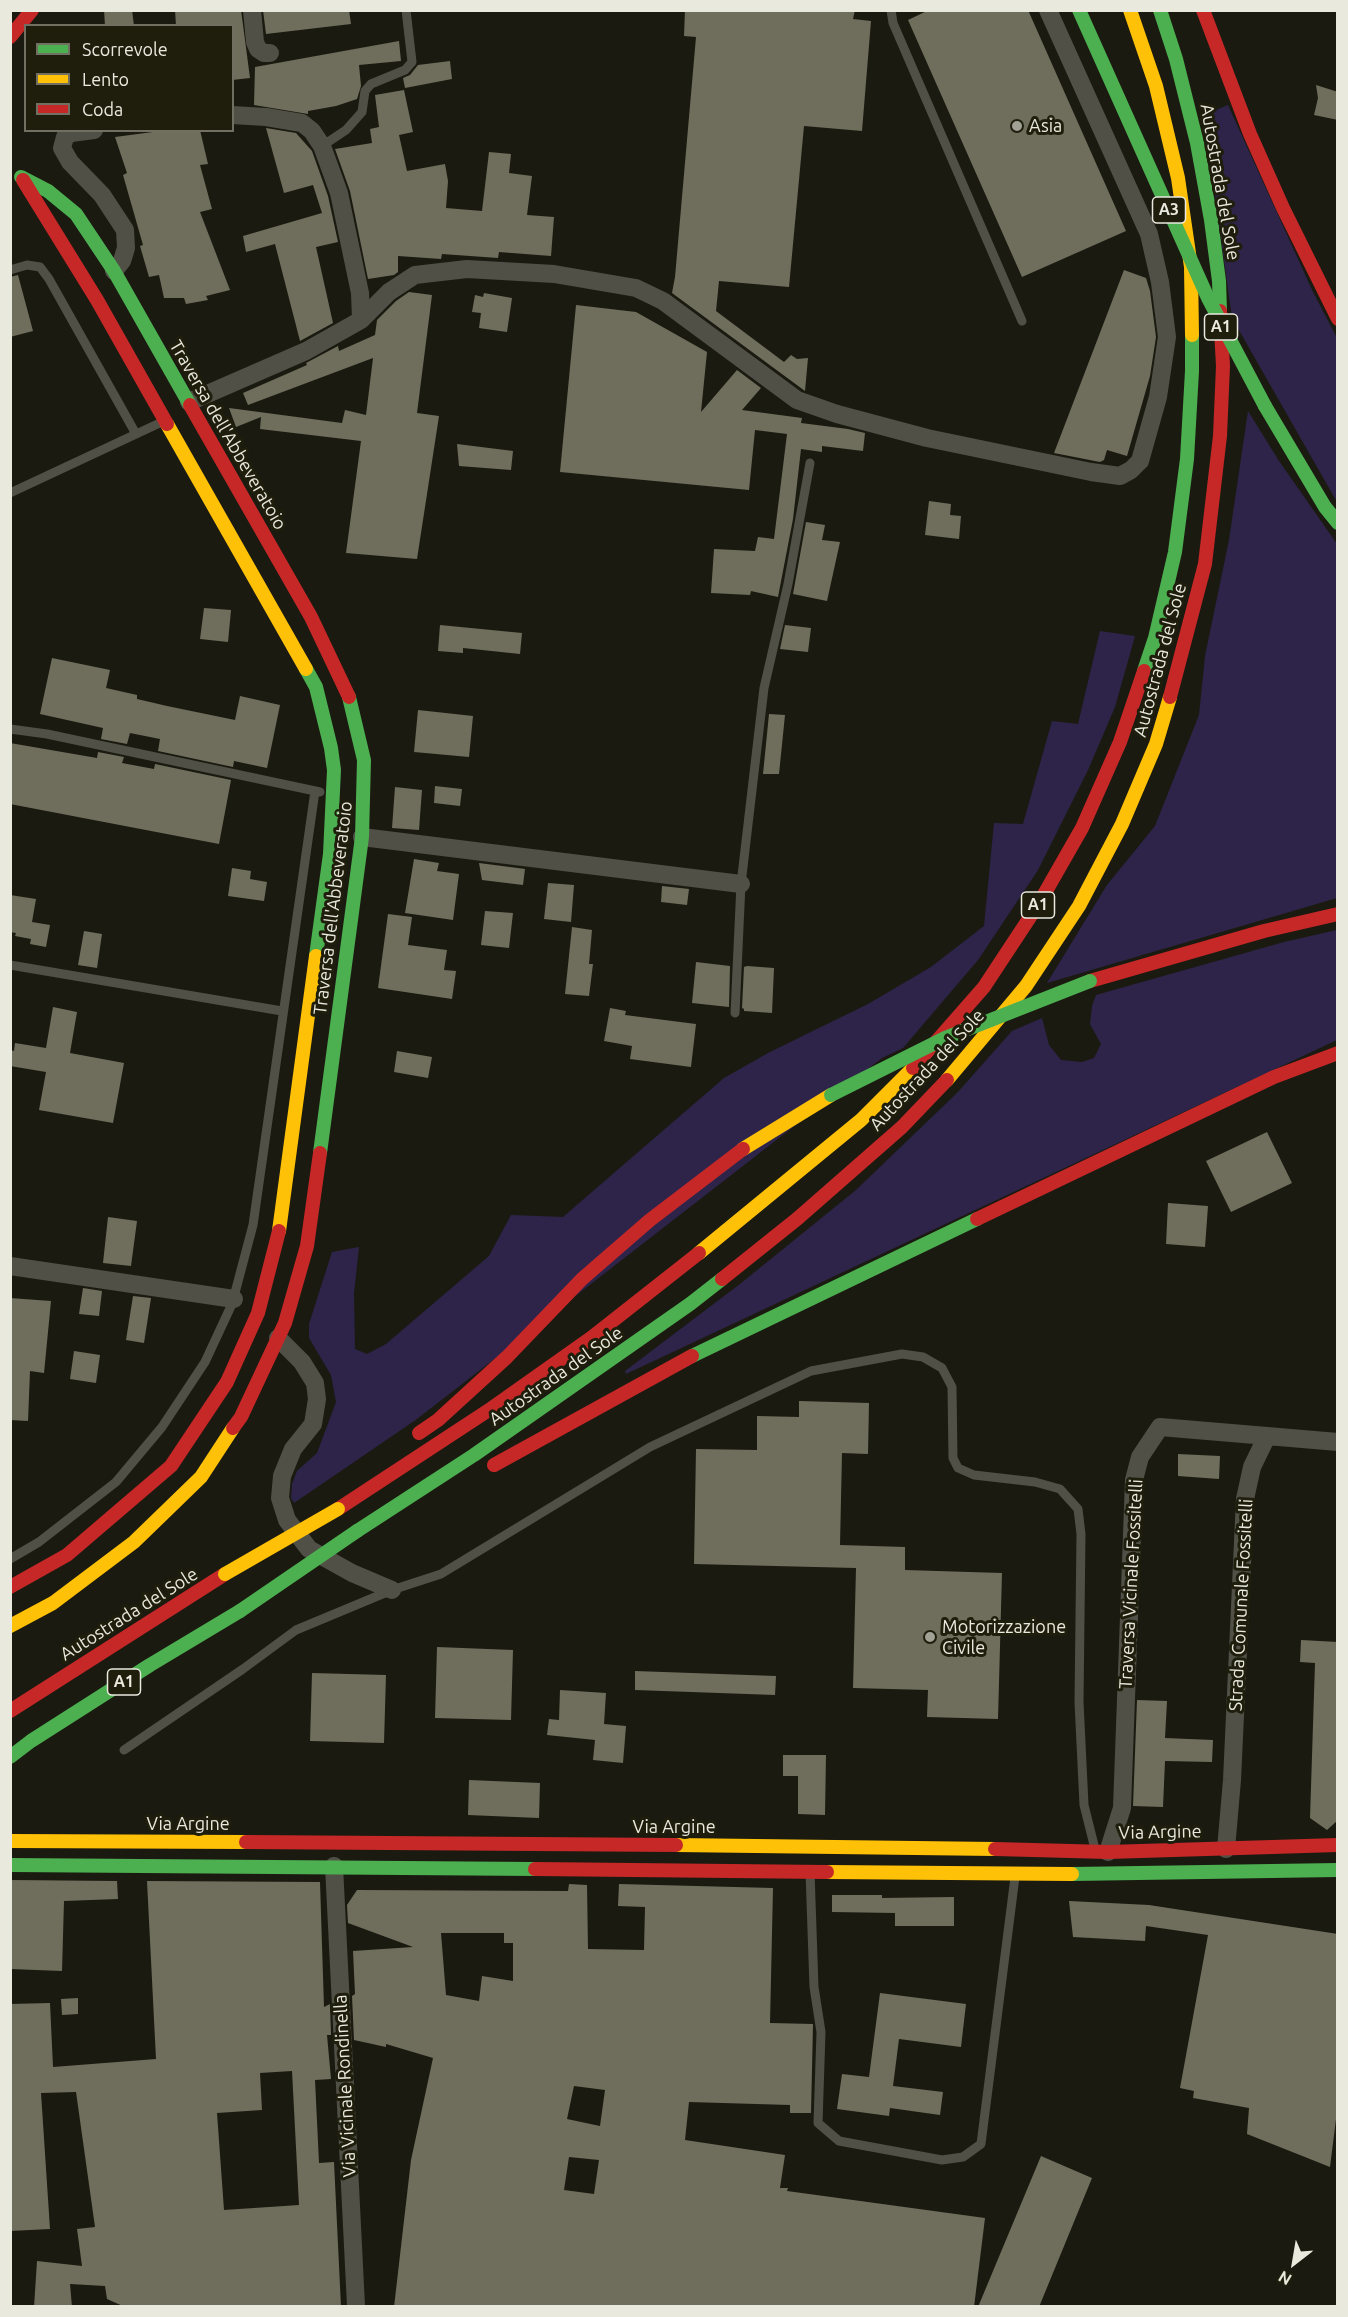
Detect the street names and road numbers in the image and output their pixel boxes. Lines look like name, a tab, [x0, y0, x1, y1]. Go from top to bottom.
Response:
street label: Autostrada del Sole	[1196, 102, 1244, 262]
road number: A3	[1152, 197, 1186, 223]
road number: A1	[1204, 314, 1238, 340]
street label: Traversa dell'Abbeveratoio	[165, 336, 291, 534]
street label: Autostrada del Sole	[1129, 581, 1191, 739]
street label: Traversa dell'Abbeveratoio	[309, 800, 357, 1016]
road number: A1	[1022, 892, 1054, 918]
street label: Autostrada del Sole	[865, 1005, 989, 1135]
street label: Autostrada del Sole	[485, 1322, 627, 1430]
street label: Traversa Vicinale Fossitelli	[1115, 1478, 1147, 1690]
street label: Strada Comunale Fossitelli	[1225, 1498, 1257, 1712]
street label: Autostrada del Sole	[56, 1563, 202, 1665]
road number: A1	[108, 1669, 140, 1695]
street label: Via Argine	[146, 1813, 230, 1835]
street label: Via Argine	[632, 1816, 716, 1838]
street label: Via Argine	[1118, 1820, 1202, 1844]
street label: Via Vicinale Rondinella	[329, 1994, 361, 2178]

